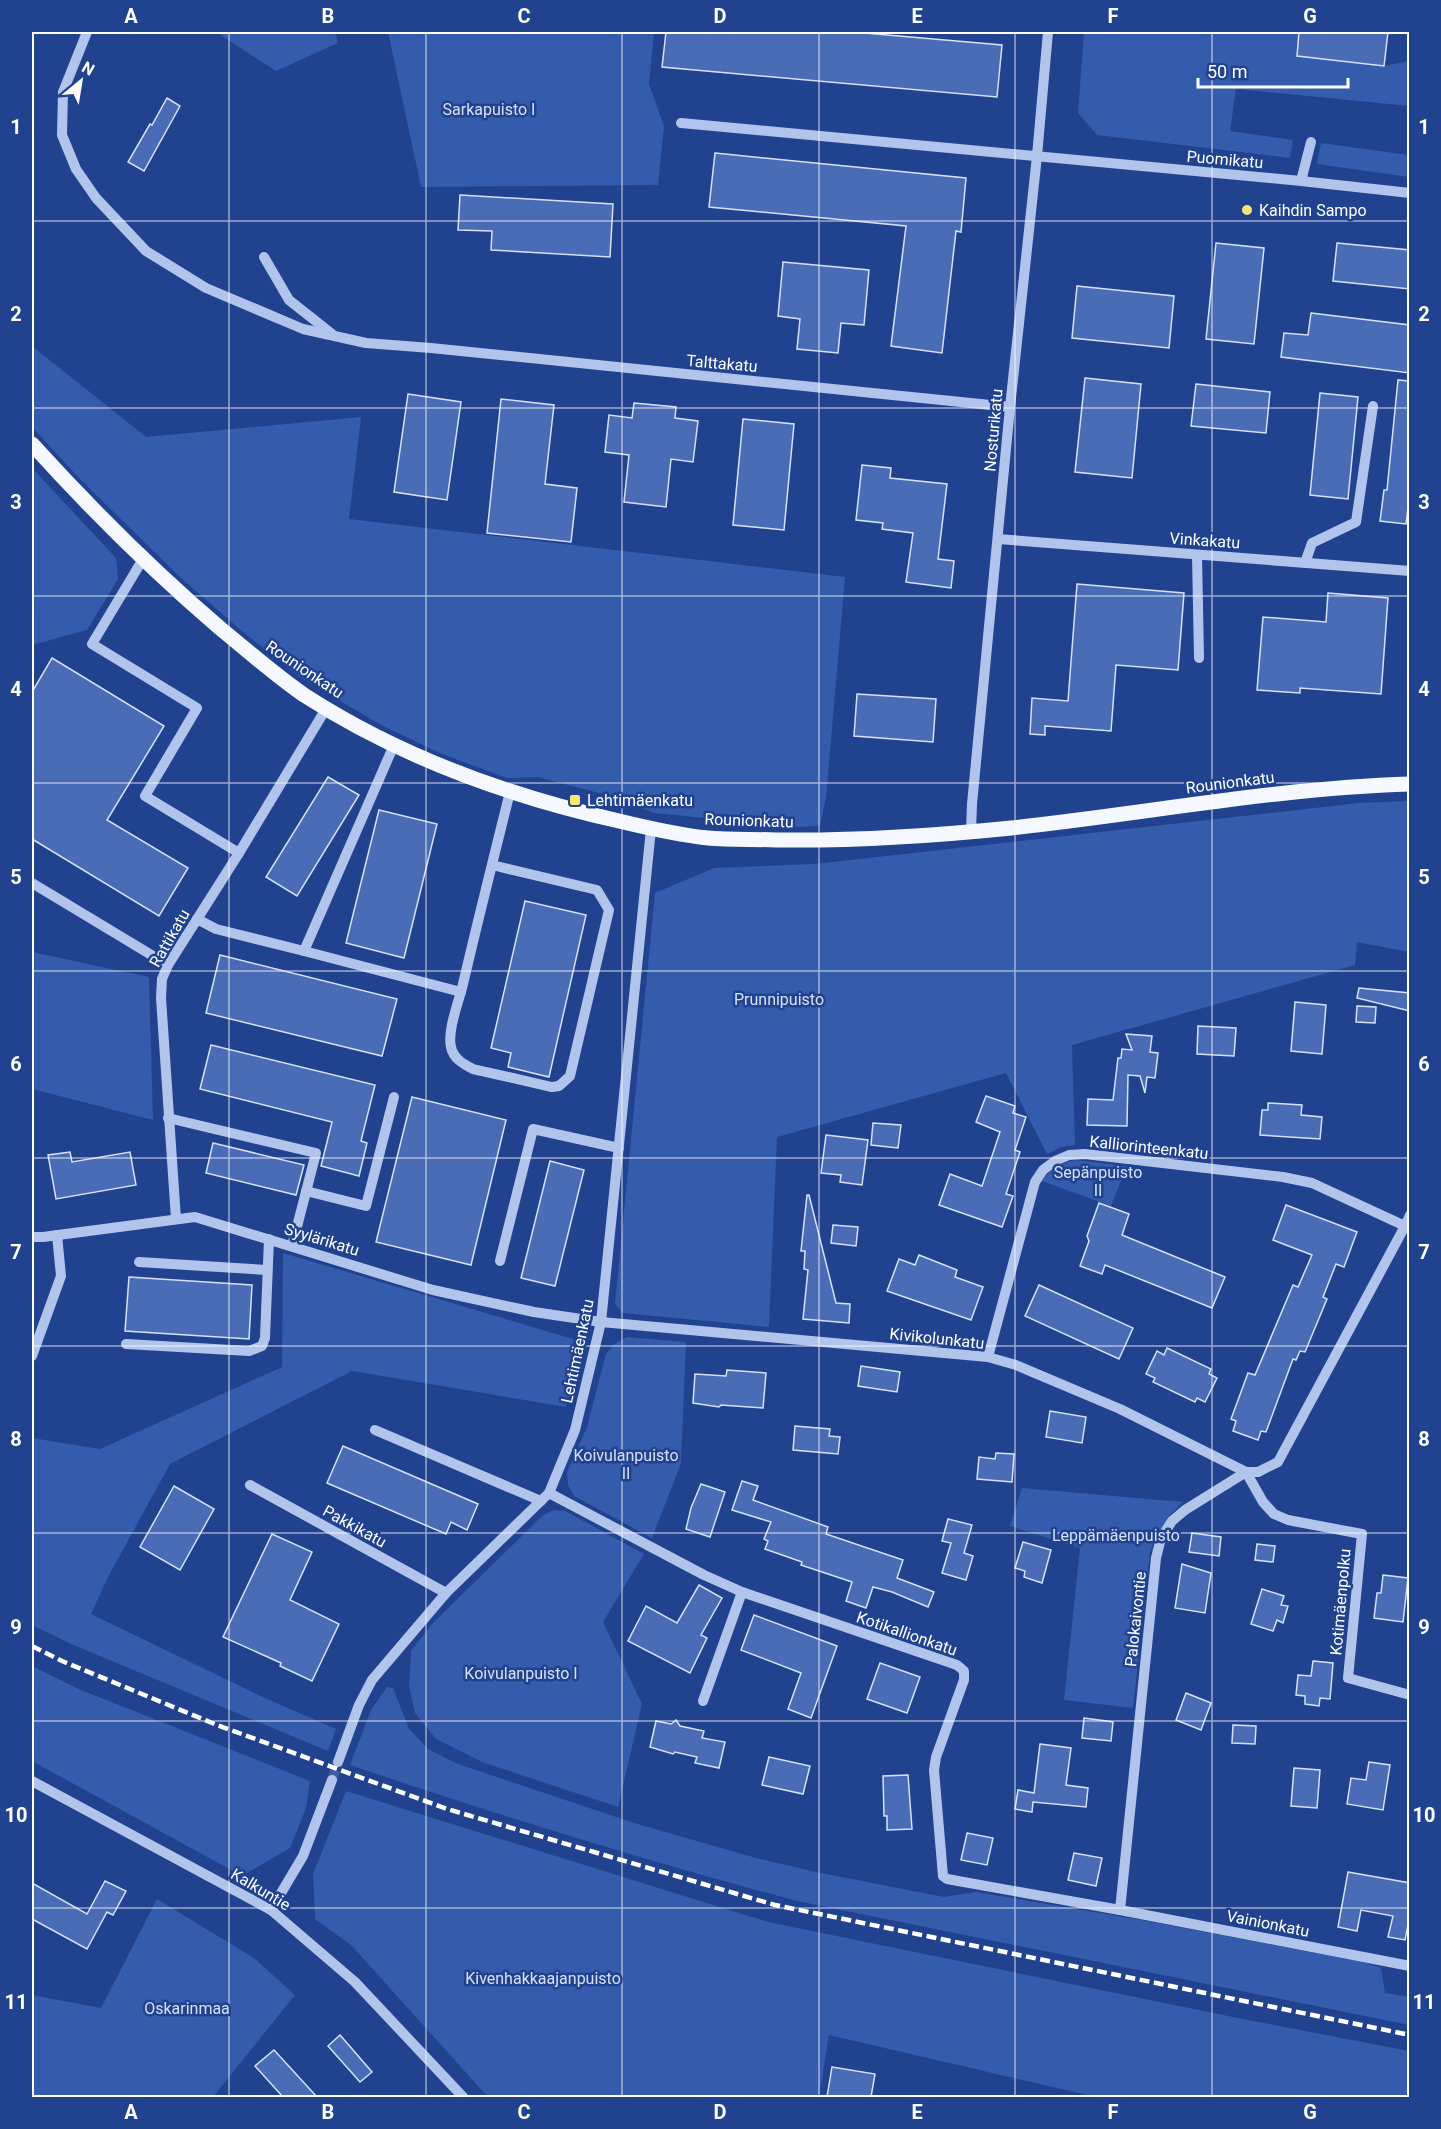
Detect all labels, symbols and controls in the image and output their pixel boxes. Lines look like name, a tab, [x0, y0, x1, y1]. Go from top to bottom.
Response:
text: A	[124, 4, 138, 28]
text: B	[322, 4, 334, 28]
text: C	[517, 4, 531, 28]
text: D	[714, 4, 727, 28]
text: E	[911, 4, 923, 28]
text: F	[1108, 4, 1119, 28]
text: G	[1303, 4, 1317, 28]
north arrow	[51, 51, 111, 111]
scale bar	[1198, 51, 1348, 89]
text: N	[79, 57, 98, 79]
text: 50 m	[1207, 61, 1247, 82]
park label: Sarkapuisto I	[443, 100, 535, 119]
text: 1	[10, 115, 22, 139]
text: 1	[1418, 115, 1430, 139]
street label: Puomikatu	[1186, 147, 1264, 172]
place label: Kaihdin Sampo	[1259, 201, 1367, 220]
marker: Kaihdin Sampo	[1240, 203, 1254, 217]
text: 2	[10, 302, 22, 326]
text: 2	[1418, 302, 1430, 326]
street label: Talttakatu	[686, 351, 758, 376]
street label: Nosturikatu	[980, 388, 1007, 472]
text: 3	[10, 490, 22, 514]
text: 3	[1418, 490, 1430, 514]
street label: Vinkakatu	[1169, 529, 1241, 552]
street label: Rounionkatu	[262, 637, 347, 702]
text: 4	[10, 677, 22, 701]
text: 4	[1418, 677, 1430, 701]
street label: Rounionkatu	[1185, 768, 1276, 797]
place label: Lehtimäenkatu	[587, 791, 693, 810]
marker: Lehtimäenkatu	[568, 793, 582, 807]
street label: Rounionkatu	[704, 809, 794, 832]
text: 5	[10, 865, 22, 889]
text: 5	[1418, 865, 1430, 889]
street label: Rattikatu	[145, 906, 194, 971]
park label: Prunnipuisto	[734, 990, 824, 1009]
text: 6	[10, 1052, 22, 1076]
text: 6	[1418, 1052, 1430, 1076]
street label: Kalliorinteenkatu	[1088, 1132, 1209, 1163]
park label: Sepänpuisto II	[1054, 1163, 1142, 1200]
street label: Syylärikatu	[282, 1219, 362, 1260]
text: 7	[10, 1240, 22, 1264]
text: 7	[1418, 1240, 1430, 1264]
street label: Lehtimäenkatu	[557, 1297, 598, 1405]
street label: Kivikolunkatu	[889, 1324, 985, 1353]
text: 8	[10, 1427, 22, 1451]
text: 8	[1418, 1427, 1430, 1451]
park label: Koivulanpuisto II	[574, 1446, 679, 1483]
street label: Pakkikatu	[320, 1501, 390, 1552]
park label: Leppämäenpuisto	[1052, 1526, 1180, 1545]
street label: Kotimäenpolku	[1326, 1548, 1355, 1656]
street label: Palokaivontie	[1121, 1571, 1150, 1668]
street label: Kotikallionkatu	[854, 1607, 960, 1660]
text: 9	[10, 1615, 22, 1639]
text: 9	[1418, 1615, 1430, 1639]
park label: Koivulanpuisto I	[464, 1664, 578, 1683]
text: 10	[5, 1803, 27, 1827]
text: 10	[1413, 1803, 1435, 1827]
street label: Kalkuntie	[228, 1864, 294, 1915]
street label: Vainionkatu	[1225, 1906, 1311, 1941]
park label: Kivenhakkaajanpuisto	[465, 1969, 621, 1988]
text: 11	[5, 1990, 27, 2014]
text: 11	[1413, 1990, 1435, 2014]
park label: Oskarinmaa	[144, 1999, 230, 2018]
text: A	[124, 2100, 138, 2124]
text: B	[322, 2100, 334, 2124]
text: C	[517, 2100, 531, 2124]
text: D	[714, 2100, 727, 2124]
text: E	[911, 2100, 923, 2124]
text: F	[1108, 2100, 1119, 2124]
text: G	[1303, 2100, 1317, 2124]

